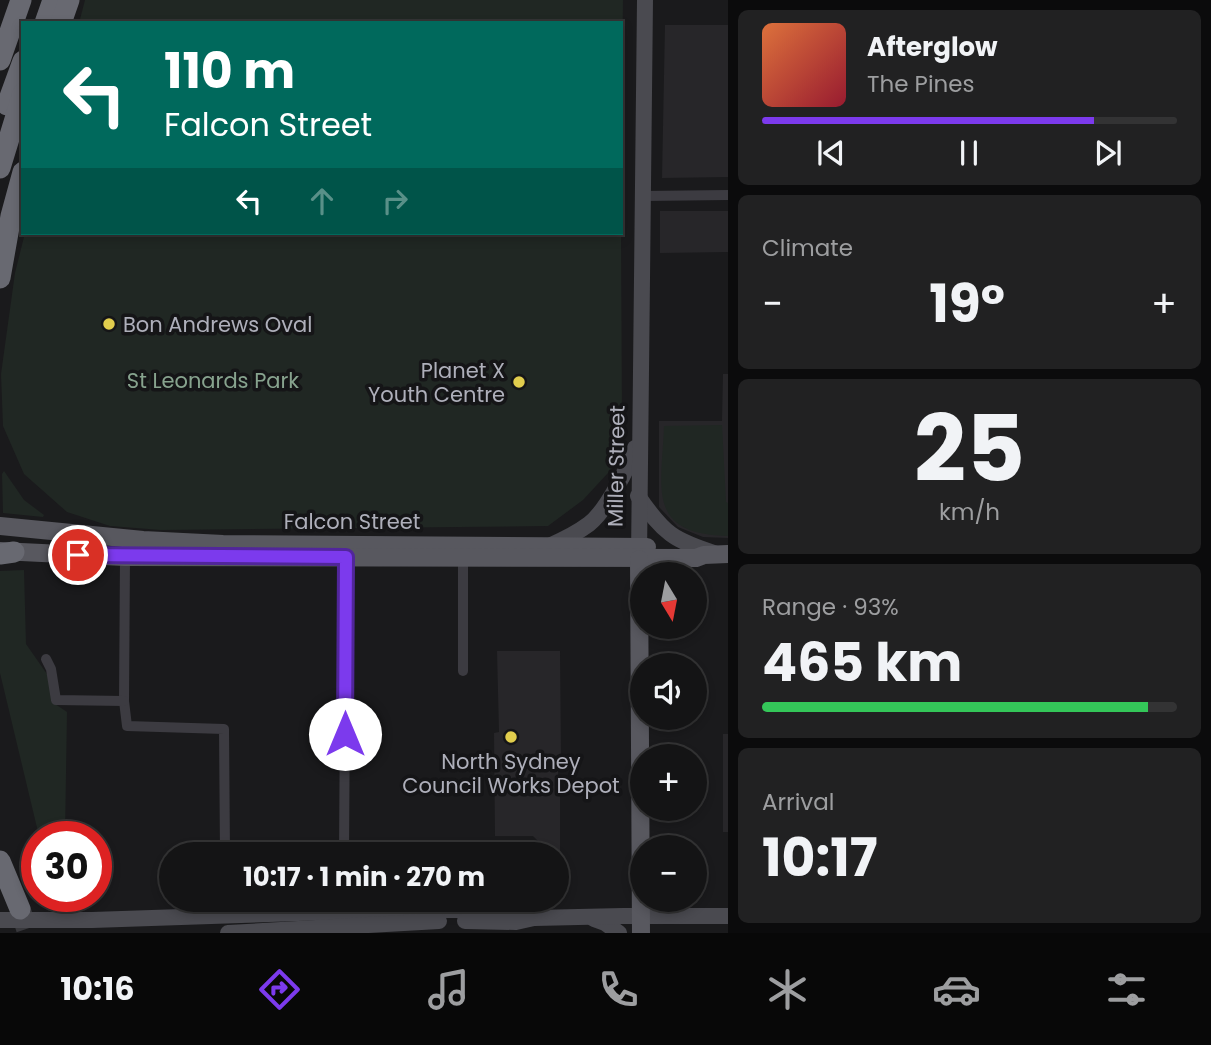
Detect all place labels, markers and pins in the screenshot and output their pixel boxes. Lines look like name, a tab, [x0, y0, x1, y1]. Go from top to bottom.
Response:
place label: Bon Andrews Oval	[123, 310, 312, 339]
marker: Bon Andrews Oval	[101, 316, 117, 332]
place label: Planet X Youth Centre	[368, 356, 505, 409]
marker: Planet X Youth Centre	[511, 374, 527, 390]
pin	[48, 525, 108, 585]
marker: North Sydney Council Works Depot	[503, 729, 519, 745]
place label: North Sydney Council Works Depot	[402, 747, 620, 800]

